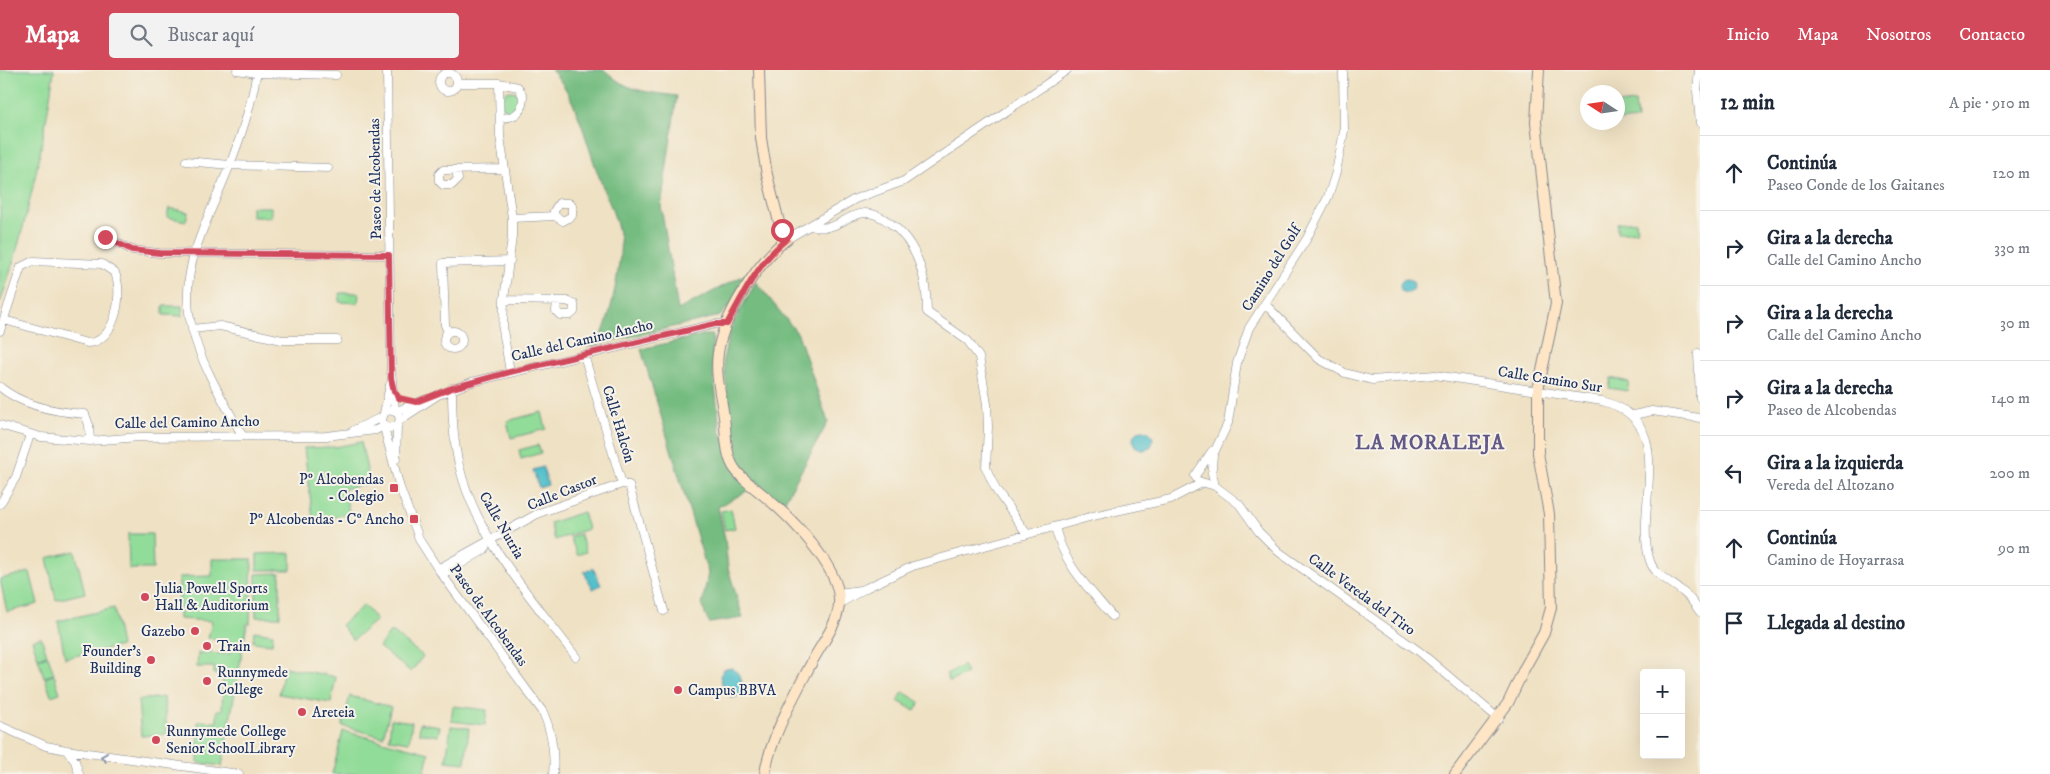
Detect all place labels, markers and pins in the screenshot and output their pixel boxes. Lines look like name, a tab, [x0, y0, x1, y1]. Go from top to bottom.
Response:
place label: Pº Alcobendas - Colegio	[299, 470, 384, 506]
marker: Pº Alcobendas - Colegio	[388, 482, 400, 494]
place label: Pº Alcobendas - Cº Ancho	[249, 510, 404, 529]
marker: Pº Alcobendas - Cº Ancho	[408, 513, 420, 525]
place label: Julia Powell Sports Hall & Auditorium	[153, 579, 269, 615]
marker: Julia Powell Sports Hall & Auditorium	[139, 591, 151, 603]
place label: Gazebo	[141, 622, 185, 641]
marker: Gazebo	[189, 625, 201, 637]
place label: Train	[217, 637, 251, 656]
marker: Train	[201, 640, 213, 652]
place label: Founder's Building	[82, 642, 142, 678]
marker: Founder's Building	[145, 654, 157, 666]
place label: Runnymede College	[217, 663, 288, 699]
marker: Runnymede College	[201, 675, 213, 687]
place label: Campus BBVA	[688, 681, 777, 700]
marker: Campus BBVA	[672, 684, 684, 696]
place label: Areteia	[312, 703, 355, 722]
marker: Areteia	[296, 706, 308, 718]
place label: Runnymede College Senior SchoolLibrary	[166, 722, 296, 758]
marker: Runnymede College Senior SchoolLibrary	[150, 734, 162, 746]

